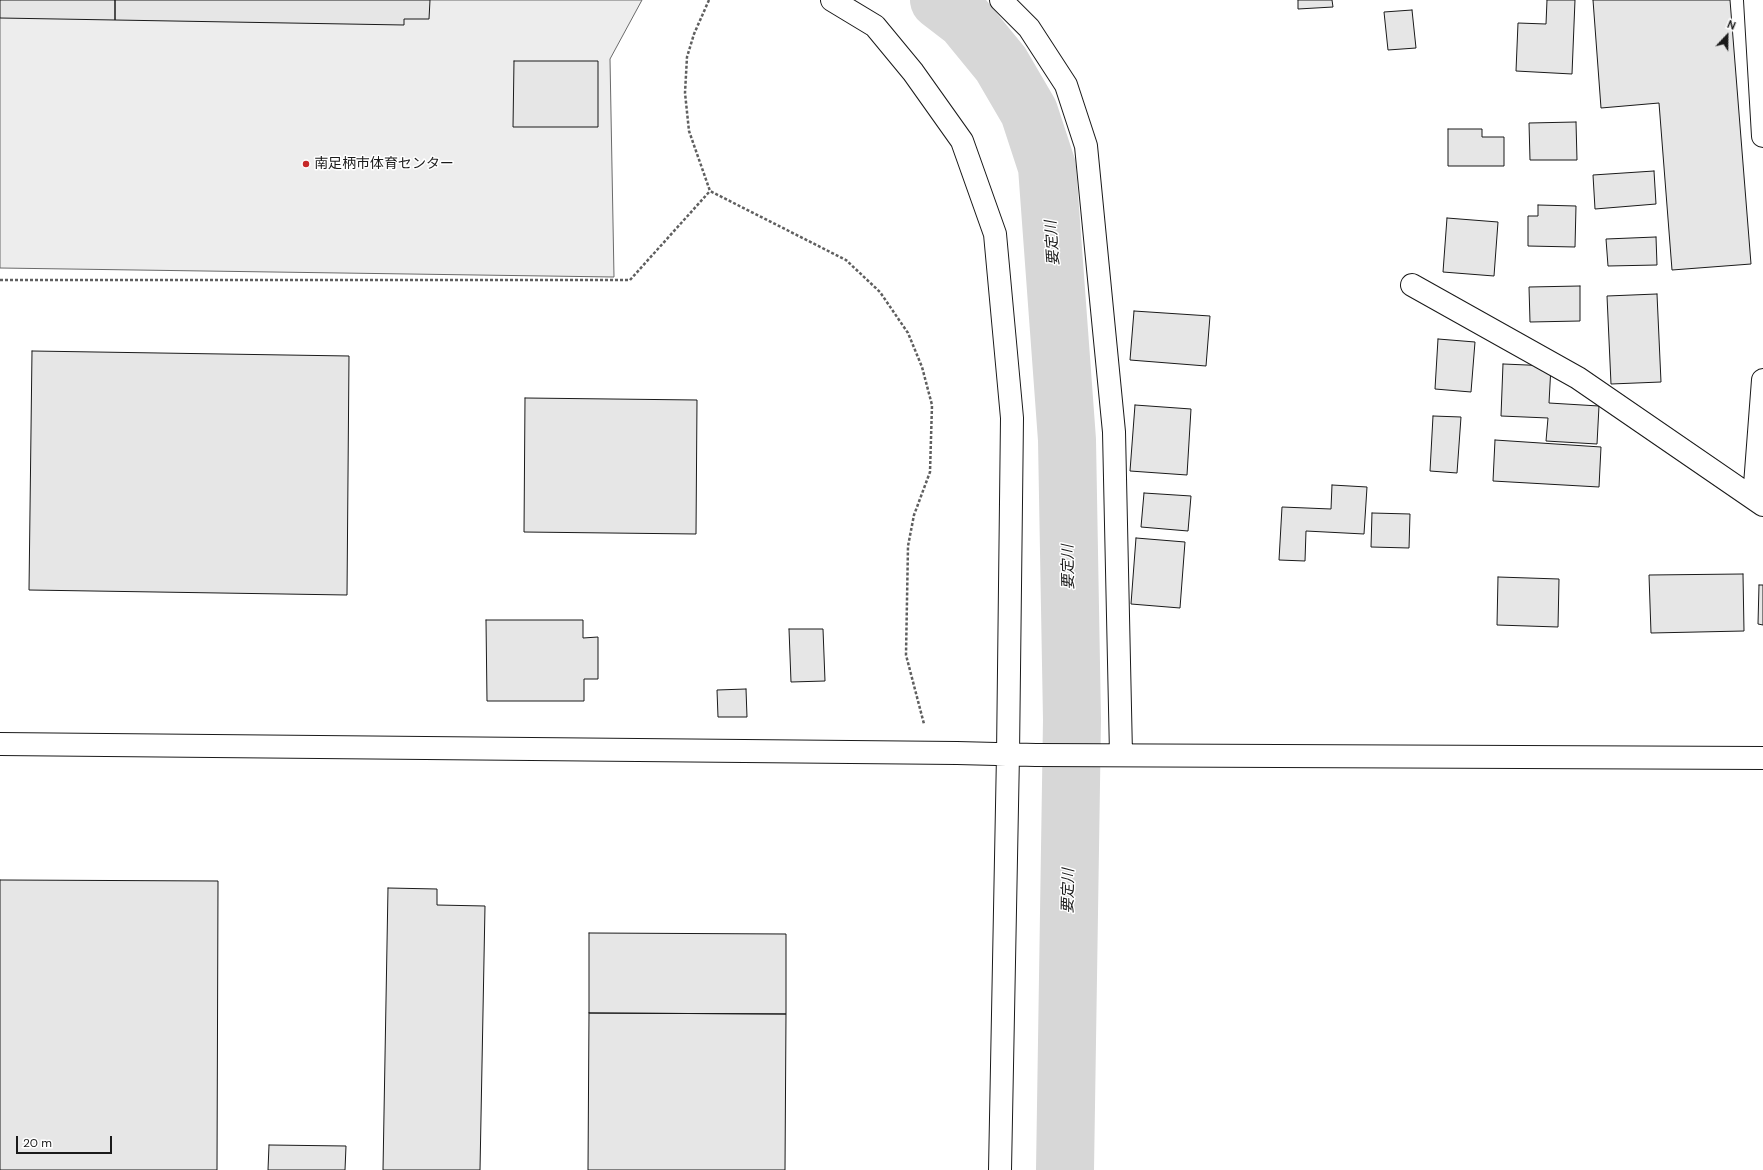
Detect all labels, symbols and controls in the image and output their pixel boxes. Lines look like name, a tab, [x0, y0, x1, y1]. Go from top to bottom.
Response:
north arrow	[1707, 16, 1747, 56]
text: N	[1725, 17, 1738, 33]
place label: 南足柄市体育センター	[314, 156, 454, 172]
marker: 南足柄市体育センター	[301, 159, 311, 169]
water label: 要定川	[1042, 220, 1064, 266]
water label: 要定川	[1060, 544, 1078, 590]
water label: 要定川	[1060, 868, 1078, 914]
scale bar	[18, 1128, 114, 1154]
text: 20 m	[23, 1135, 52, 1151]

